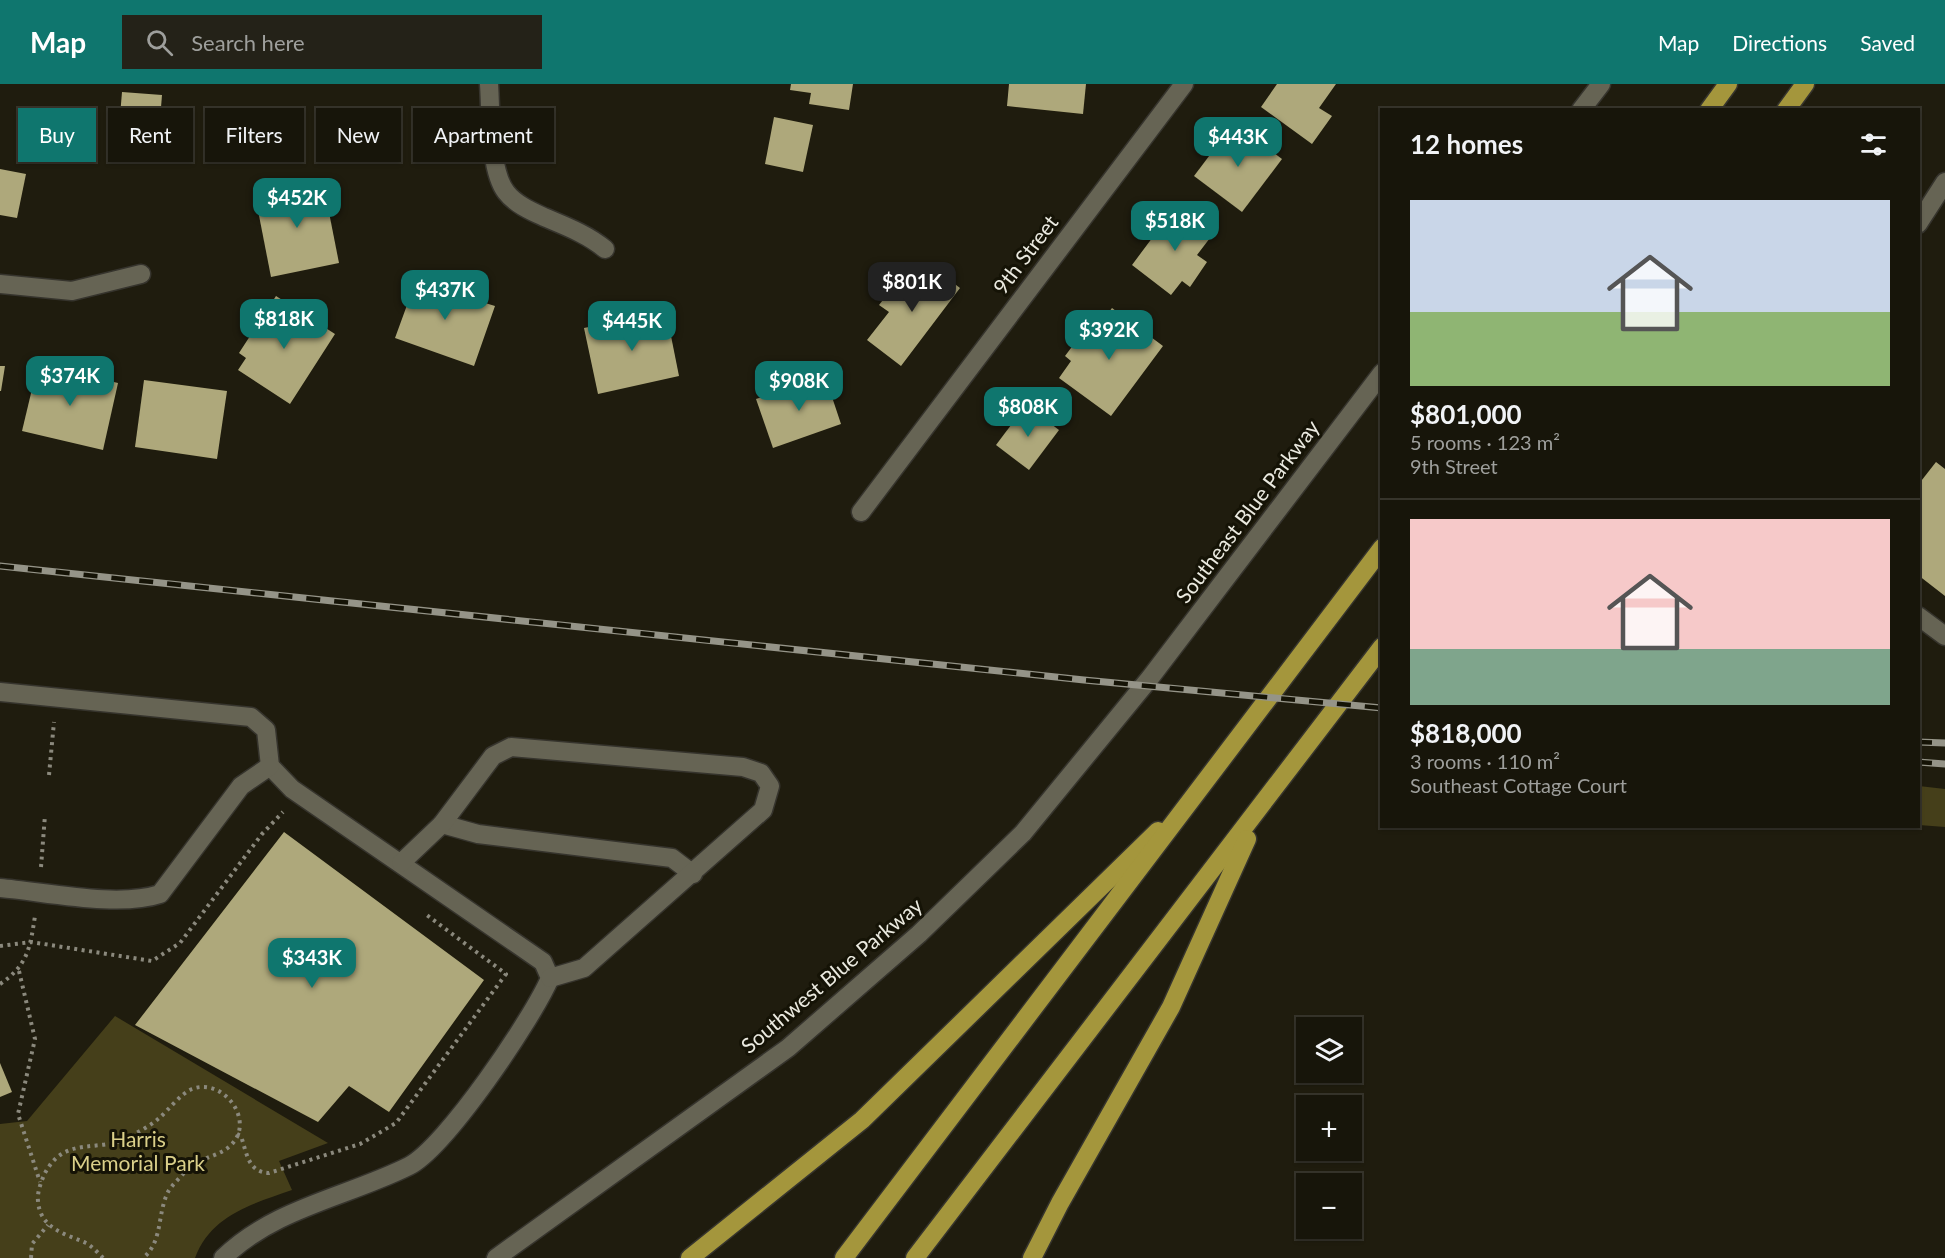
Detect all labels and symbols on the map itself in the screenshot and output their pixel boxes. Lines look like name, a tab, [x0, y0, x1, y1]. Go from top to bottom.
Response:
pin: $443K	[1196, 117, 1280, 168]
pin: $452K	[255, 178, 339, 229]
pin: $518K	[1133, 201, 1217, 252]
street label: 9th Street	[987, 209, 1063, 298]
pin: $801K	[870, 262, 954, 313]
pin: $437K	[403, 270, 487, 321]
pin: $818K	[242, 299, 326, 350]
pin: $445K	[590, 301, 674, 352]
pin: $392K	[1067, 310, 1151, 361]
pin: $374K	[28, 356, 112, 407]
pin: $908K	[757, 361, 841, 412]
pin: $808K	[986, 387, 1070, 438]
street label: Southeast Blue Parkway	[1170, 415, 1324, 608]
street label: Southwest Blue Parkway	[735, 892, 927, 1058]
pin: $343K	[270, 938, 354, 989]
park label: Harris Memorial Park	[71, 1126, 205, 1175]

